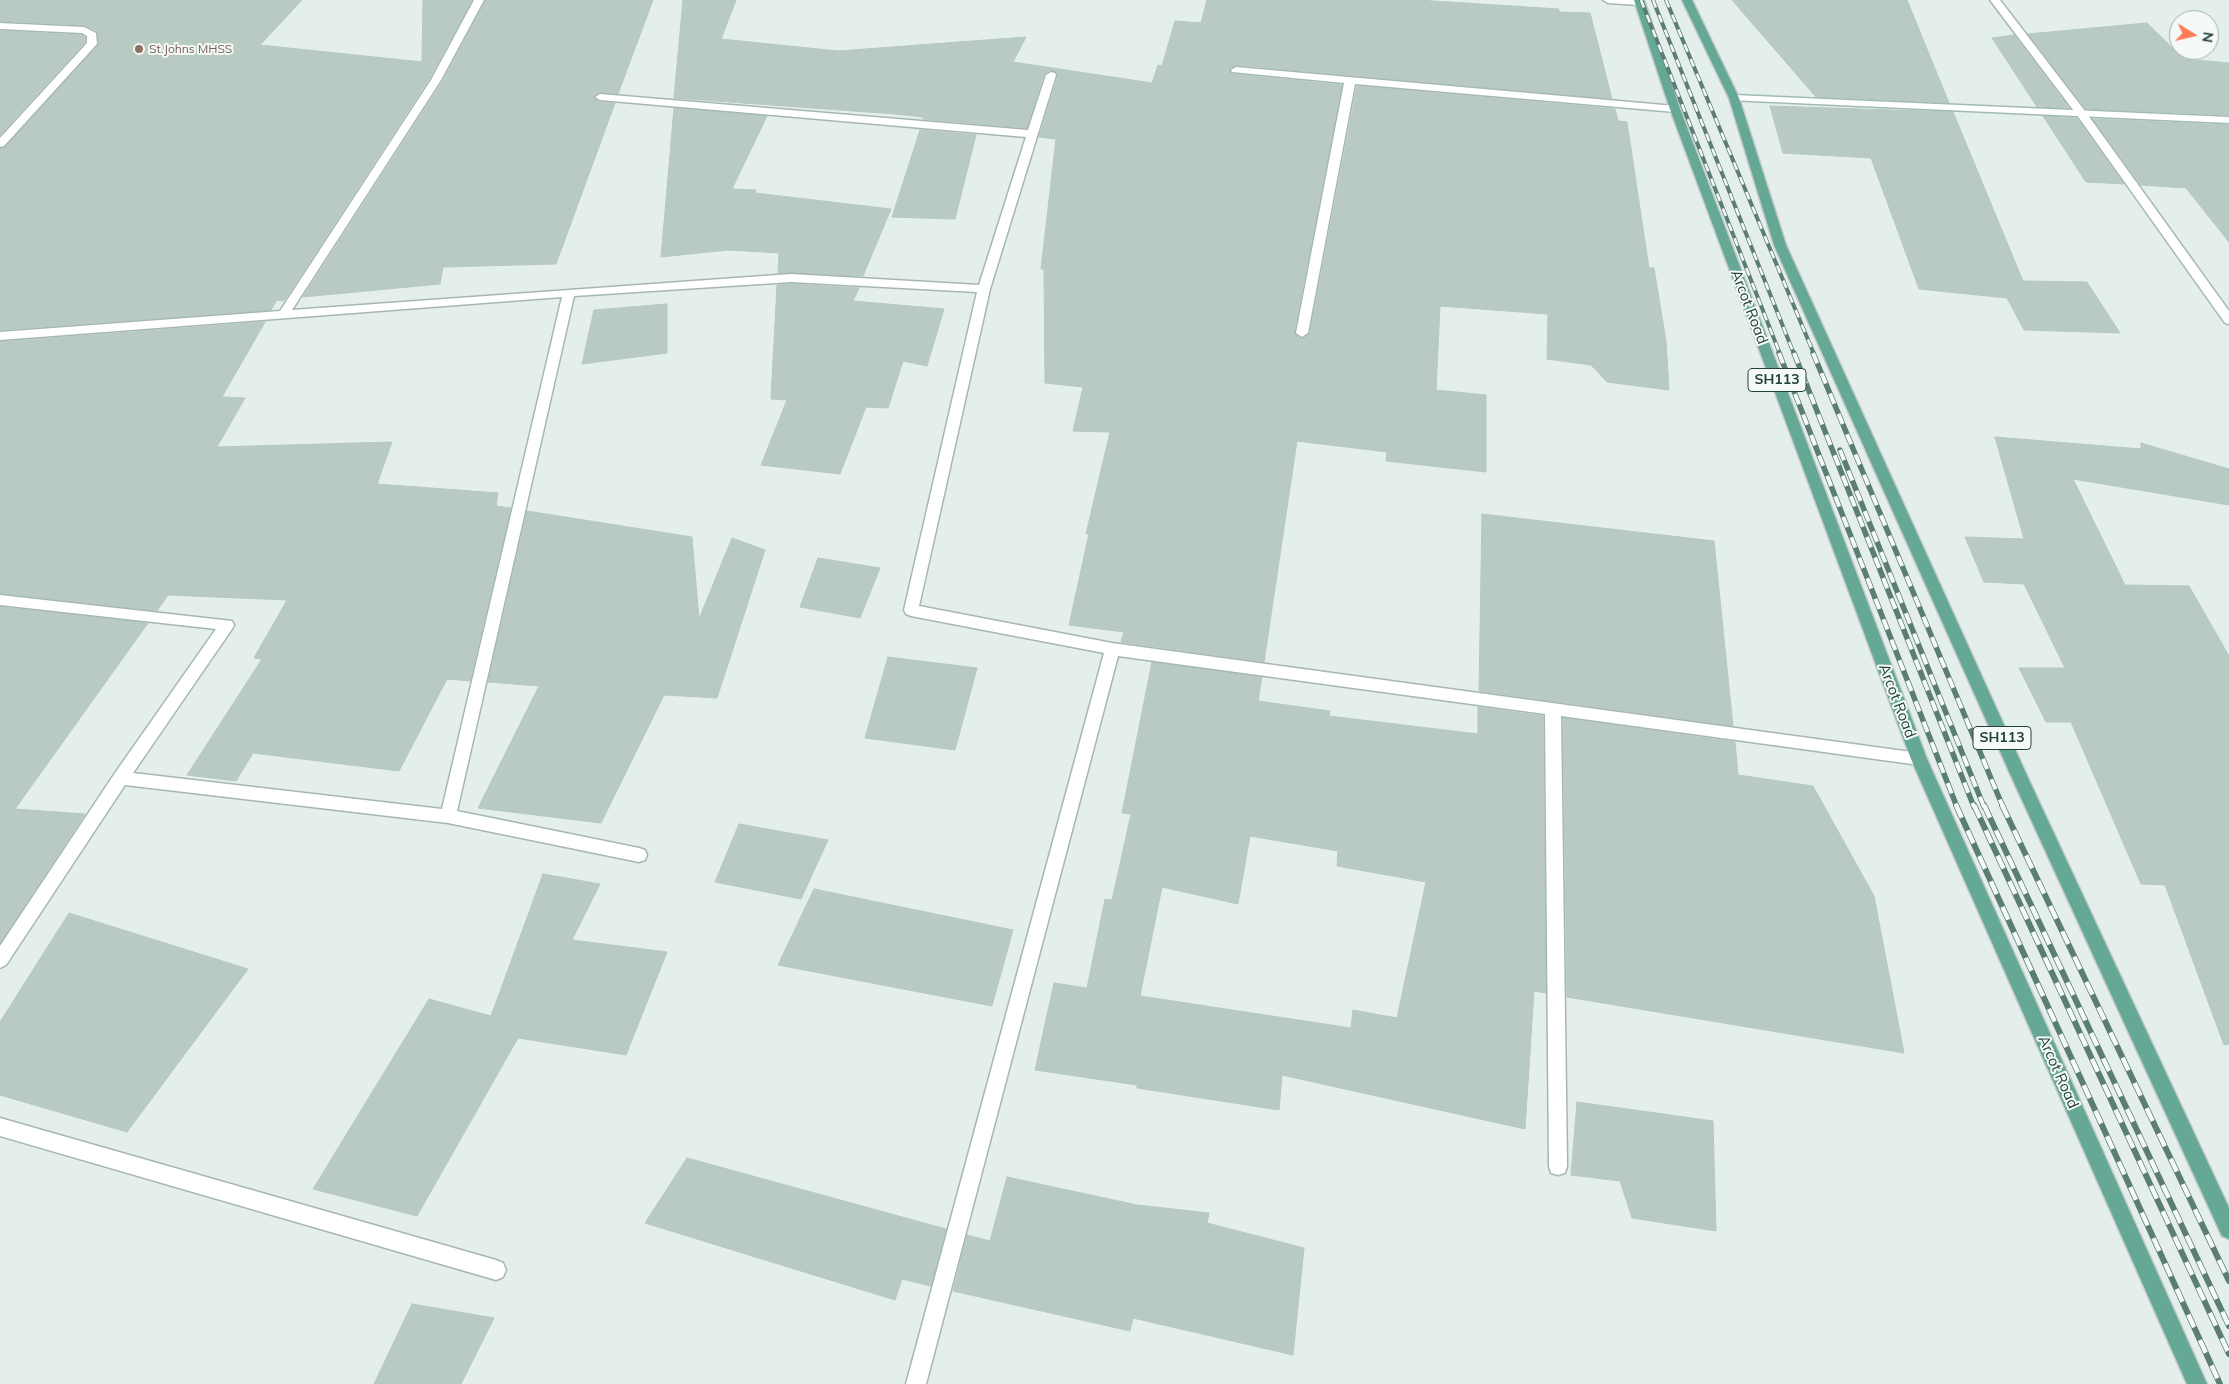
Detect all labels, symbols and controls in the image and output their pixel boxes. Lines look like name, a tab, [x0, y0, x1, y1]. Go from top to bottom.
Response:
north arrow	[2169, 10, 2219, 60]
text: N	[2198, 31, 2218, 44]
place label: St.Johns MHSS	[149, 42, 232, 56]
marker: St.Johns MHSS	[133, 43, 145, 55]
street label: Arcot Road	[1727, 267, 1771, 347]
road number: SH113	[1748, 368, 1806, 392]
street label: Arcot Road	[1875, 661, 1919, 741]
road number: SH113	[1973, 726, 2031, 750]
street label: Arcot Road	[2034, 1033, 2082, 1111]

